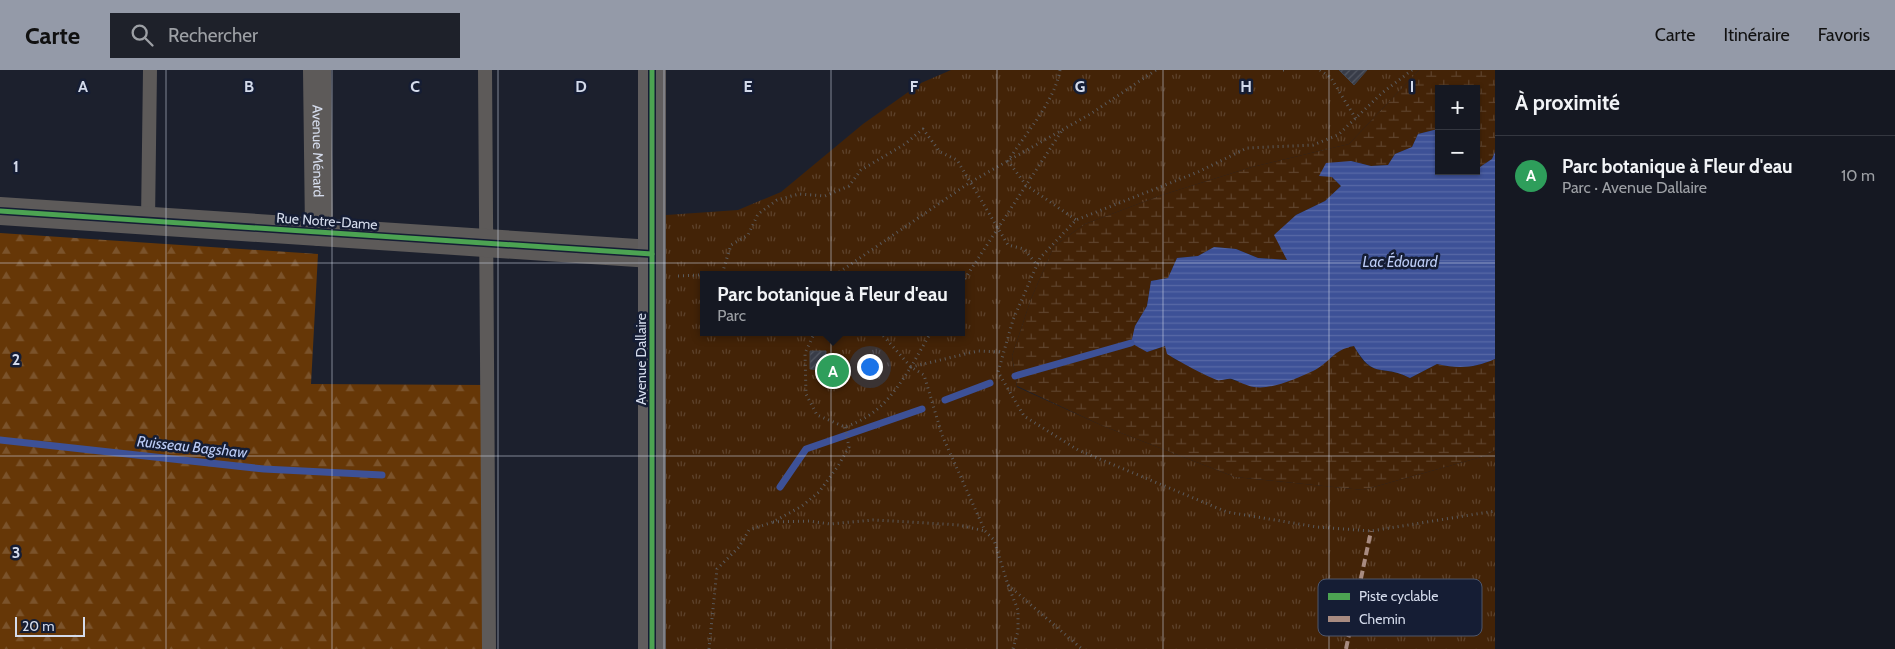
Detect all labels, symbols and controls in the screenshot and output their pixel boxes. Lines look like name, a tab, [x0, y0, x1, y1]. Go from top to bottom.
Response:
search box	[110, 13, 460, 58]
text: Carte	[25, 21, 80, 50]
icon: search	[128, 21, 156, 49]
text: Rechercher	[168, 24, 258, 47]
text: Carte	[1655, 24, 1695, 46]
text: Itinéraire	[1723, 24, 1790, 46]
text: Favoris	[1818, 24, 1870, 46]
text: A	[78, 77, 88, 96]
text: B	[244, 77, 254, 96]
text: C	[410, 77, 420, 96]
text: D	[575, 77, 587, 96]
text: E	[743, 77, 753, 96]
text: F	[910, 77, 919, 96]
text: G	[1075, 77, 1085, 96]
text: H	[1240, 77, 1252, 96]
text: I	[1410, 77, 1414, 96]
map controls	[1435, 85, 1480, 175]
button: +	[1435, 85, 1480, 130]
text: À proximité	[1515, 90, 1620, 115]
street label: Avenue Ménard	[308, 105, 328, 197]
button: −	[1435, 130, 1480, 175]
text: Parc botanique à Fleur d'eau	[1562, 155, 1793, 178]
text: 1	[13, 157, 19, 176]
text: A	[1526, 166, 1536, 185]
text: 10 m	[1841, 166, 1875, 185]
text: Parc · Avenue Dallaire	[1562, 178, 1707, 197]
street label: Rue Notre-Dame	[276, 208, 378, 234]
water label: Lac Édouard	[1362, 251, 1439, 271]
popup	[700, 271, 965, 336]
text: Parc botanique à Fleur d'eau	[717, 283, 948, 306]
text: Parc	[717, 306, 746, 325]
street label: Avenue Dallaire	[632, 313, 650, 405]
text: 2	[12, 350, 20, 369]
pin: A	[817, 352, 849, 390]
your location	[857, 354, 883, 380]
water label: Ruisseau Bagshaw	[136, 432, 249, 462]
text: 3	[12, 543, 20, 562]
legend	[1318, 579, 1482, 636]
text: Piste cyclable	[1359, 587, 1439, 605]
text: Chemin	[1359, 610, 1406, 628]
scale bar	[15, 614, 85, 637]
text: 20 m	[22, 617, 55, 635]

